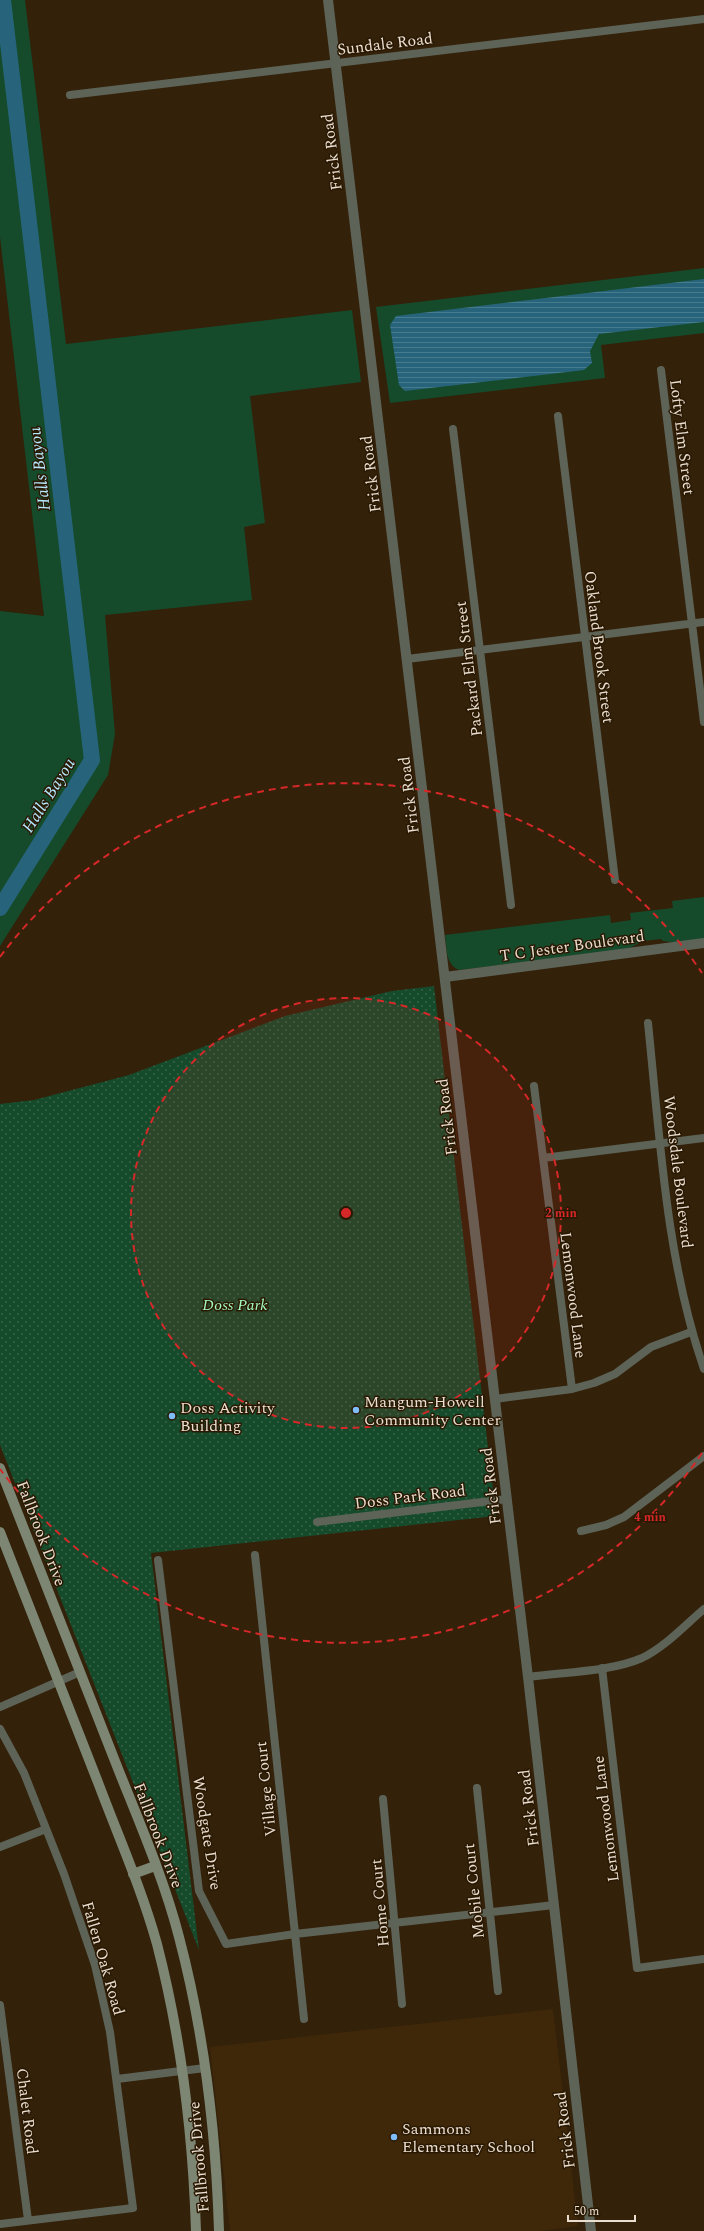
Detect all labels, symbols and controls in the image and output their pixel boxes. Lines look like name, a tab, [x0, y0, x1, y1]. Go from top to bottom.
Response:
street label: Sundale Road	[336, 26, 434, 62]
street label: Frick Road	[315, 112, 349, 192]
street label: Lofty Elm Street	[663, 378, 701, 497]
water label: Halls Bayou	[22, 425, 58, 512]
street label: Frick Road	[354, 434, 388, 514]
street label: Oakland Brook Street	[578, 570, 620, 725]
street label: Packard Elm Street	[449, 600, 489, 738]
water label: Halls Bayou	[16, 753, 82, 838]
street label: Frick Road	[392, 755, 426, 835]
street label: T C Jester Boulevard	[498, 924, 646, 968]
street label: Frick Road	[430, 1077, 464, 1157]
street label: Woodsdale Boulevard	[657, 1095, 699, 1250]
text: 2 min	[545, 1204, 578, 1223]
centre of rings	[339, 1206, 353, 1220]
street label: Lemonwood Lane	[553, 1231, 593, 1360]
park label: Doss Park	[202, 1293, 268, 1317]
place label: Mangum-Howell Community Center	[364, 1390, 501, 1432]
place label: Doss Activity Building	[180, 1396, 276, 1438]
marker: Mangum-Howell Community Center	[351, 1405, 361, 1415]
marker: Doss Activity Building	[167, 1411, 177, 1421]
street label: Frick Road	[474, 1446, 508, 1526]
street label: Fallbrook Drive	[10, 1477, 72, 1590]
street label: Doss Park Road	[353, 1478, 467, 1516]
text: 4 min	[634, 1508, 667, 1527]
street label: Village Court	[249, 1740, 283, 1838]
street label: Lemonwood Lane	[586, 1754, 626, 1883]
street label: Frick Road	[512, 1768, 546, 1848]
street label: Woodgate Drive	[186, 1775, 228, 1892]
street label: Fallbrook Drive	[127, 1779, 189, 1892]
street label: Mobile Court	[457, 1842, 491, 1940]
street label: Home Court	[364, 1858, 396, 1948]
street label: Fallen Oak Road	[75, 1899, 131, 2018]
street label: Chalet Road	[10, 2067, 44, 2156]
street label: Frick Road	[548, 2090, 582, 2170]
street label: Fallbrook Drive	[182, 2100, 216, 2213]
place label: Sammons Elementary School	[402, 2117, 535, 2159]
marker: Sammons Elementary School	[389, 2132, 399, 2142]
scale bar	[568, 2197, 635, 2223]
text: 50 m	[574, 2202, 599, 2221]

